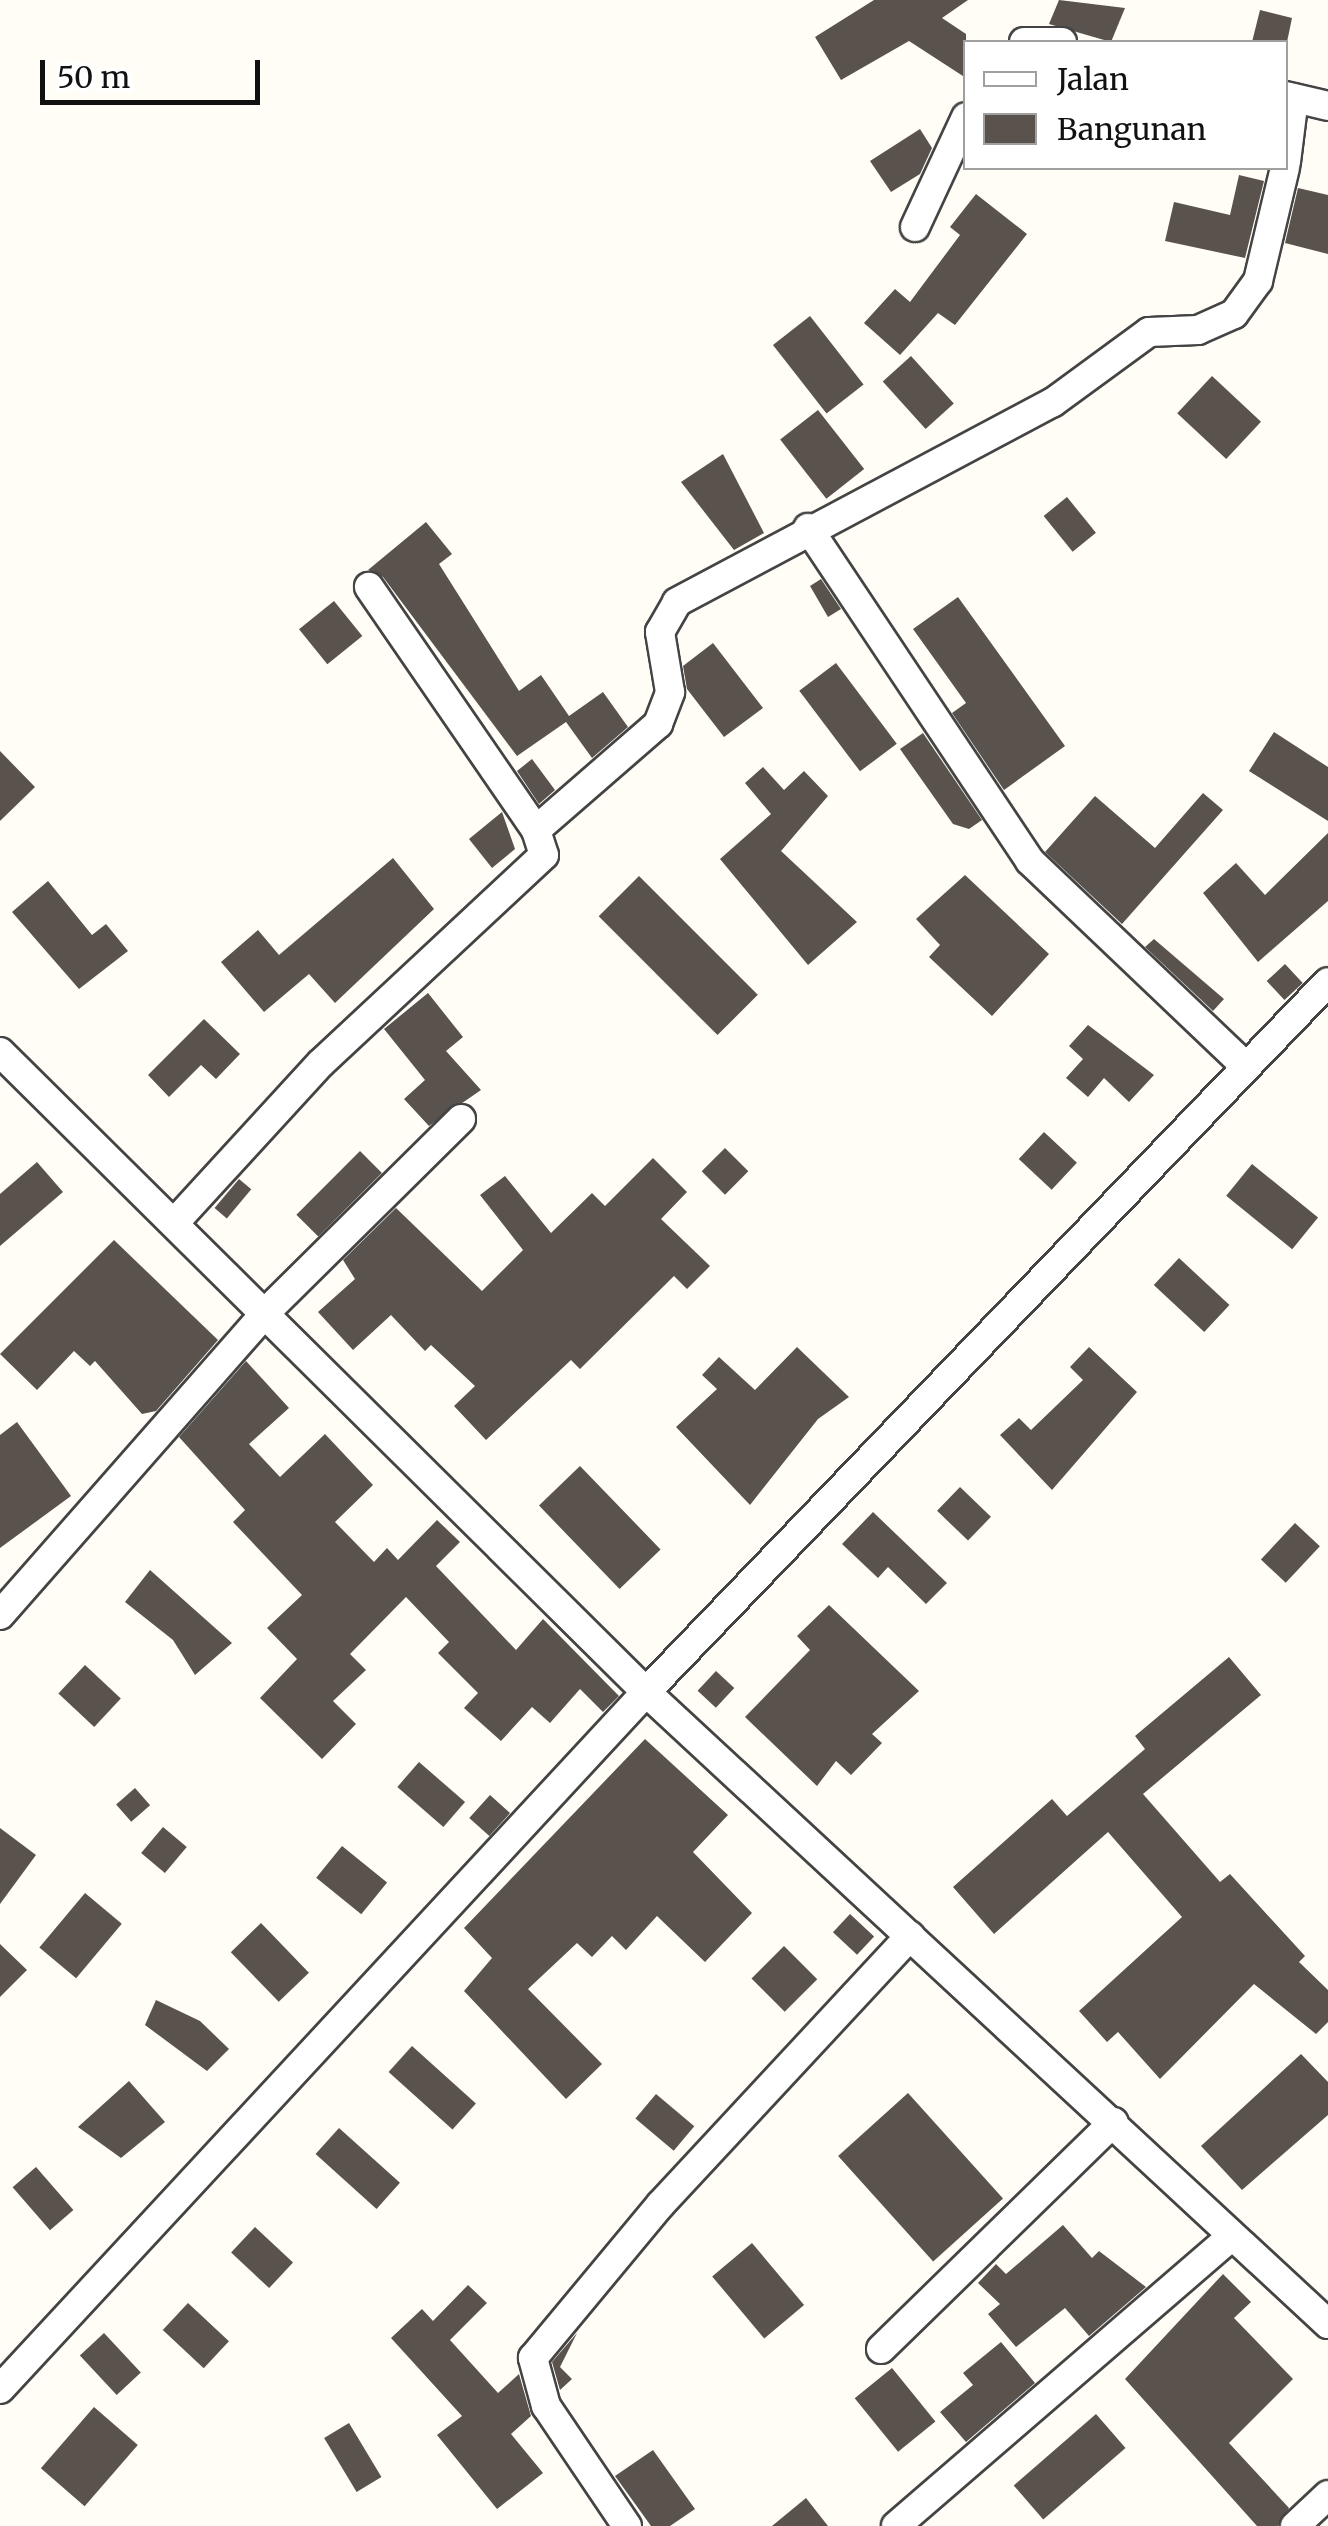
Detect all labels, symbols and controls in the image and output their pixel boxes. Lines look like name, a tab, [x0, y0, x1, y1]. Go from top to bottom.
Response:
scale bar	[45, 40, 265, 102]
legend	[963, 40, 1288, 170]
text: 50 m	[57, 58, 130, 96]
text: Jalan	[1057, 60, 1129, 98]
text: Bangunan	[1057, 110, 1206, 148]

